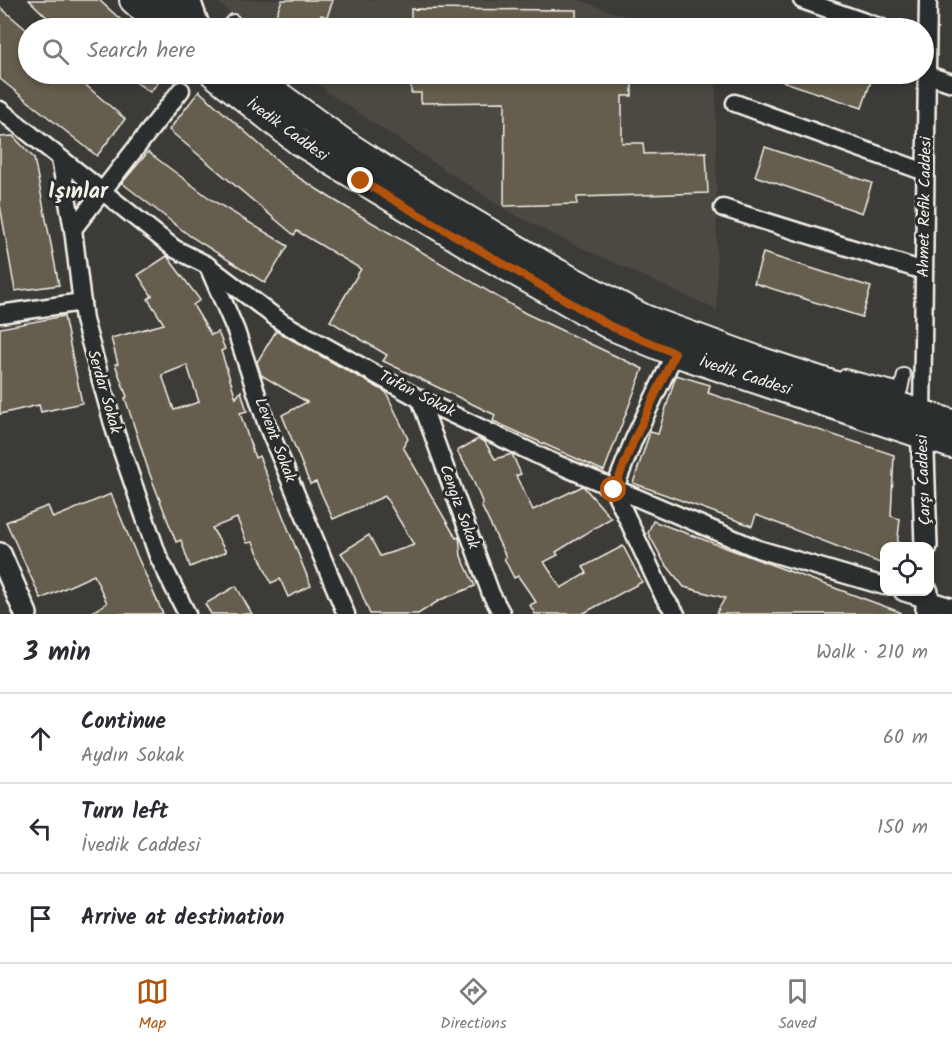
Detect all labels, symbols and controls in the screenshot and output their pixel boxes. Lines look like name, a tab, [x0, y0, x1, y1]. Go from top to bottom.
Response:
search box	[18, 18, 934, 84]
text: Search here	[87, 34, 195, 69]
icon: search	[39, 35, 72, 68]
street label: İvedik Caddesi	[241, 92, 334, 169]
street label: Ahmet Refik Caddesi	[911, 135, 939, 278]
route end	[347, 167, 373, 193]
district label: Işınlar	[48, 175, 109, 210]
street label: Serdar Sokak	[80, 347, 128, 437]
street label: İvedik Caddesi	[696, 349, 795, 403]
street label: Tufan Sokak	[374, 364, 460, 424]
street label: Levent Sokak	[247, 394, 303, 487]
street label: Çarşı Caddesi	[910, 433, 938, 526]
street label: Cengiz Sokak	[432, 461, 486, 553]
route start	[600, 476, 626, 502]
map controls	[880, 542, 934, 596]
button: locate	[880, 542, 934, 596]
text: 3 min	[24, 632, 91, 674]
text: Walk · 210 m	[816, 637, 928, 669]
text: Continue	[81, 705, 166, 740]
icon: ahead	[24, 722, 57, 755]
text: 60 m	[883, 722, 928, 754]
text: Aydın Sokak	[81, 740, 184, 772]
text: Turn left	[81, 795, 168, 830]
icon: left	[24, 812, 57, 845]
text: 150 m	[877, 812, 928, 844]
text: İvedik Caddesi	[81, 830, 200, 862]
text: Arrive at destination	[81, 901, 284, 936]
icon: arrive	[24, 902, 57, 935]
tab: Map	[136, 975, 169, 1036]
tab: Directions	[440, 975, 507, 1036]
tab: Saved	[778, 975, 816, 1036]

